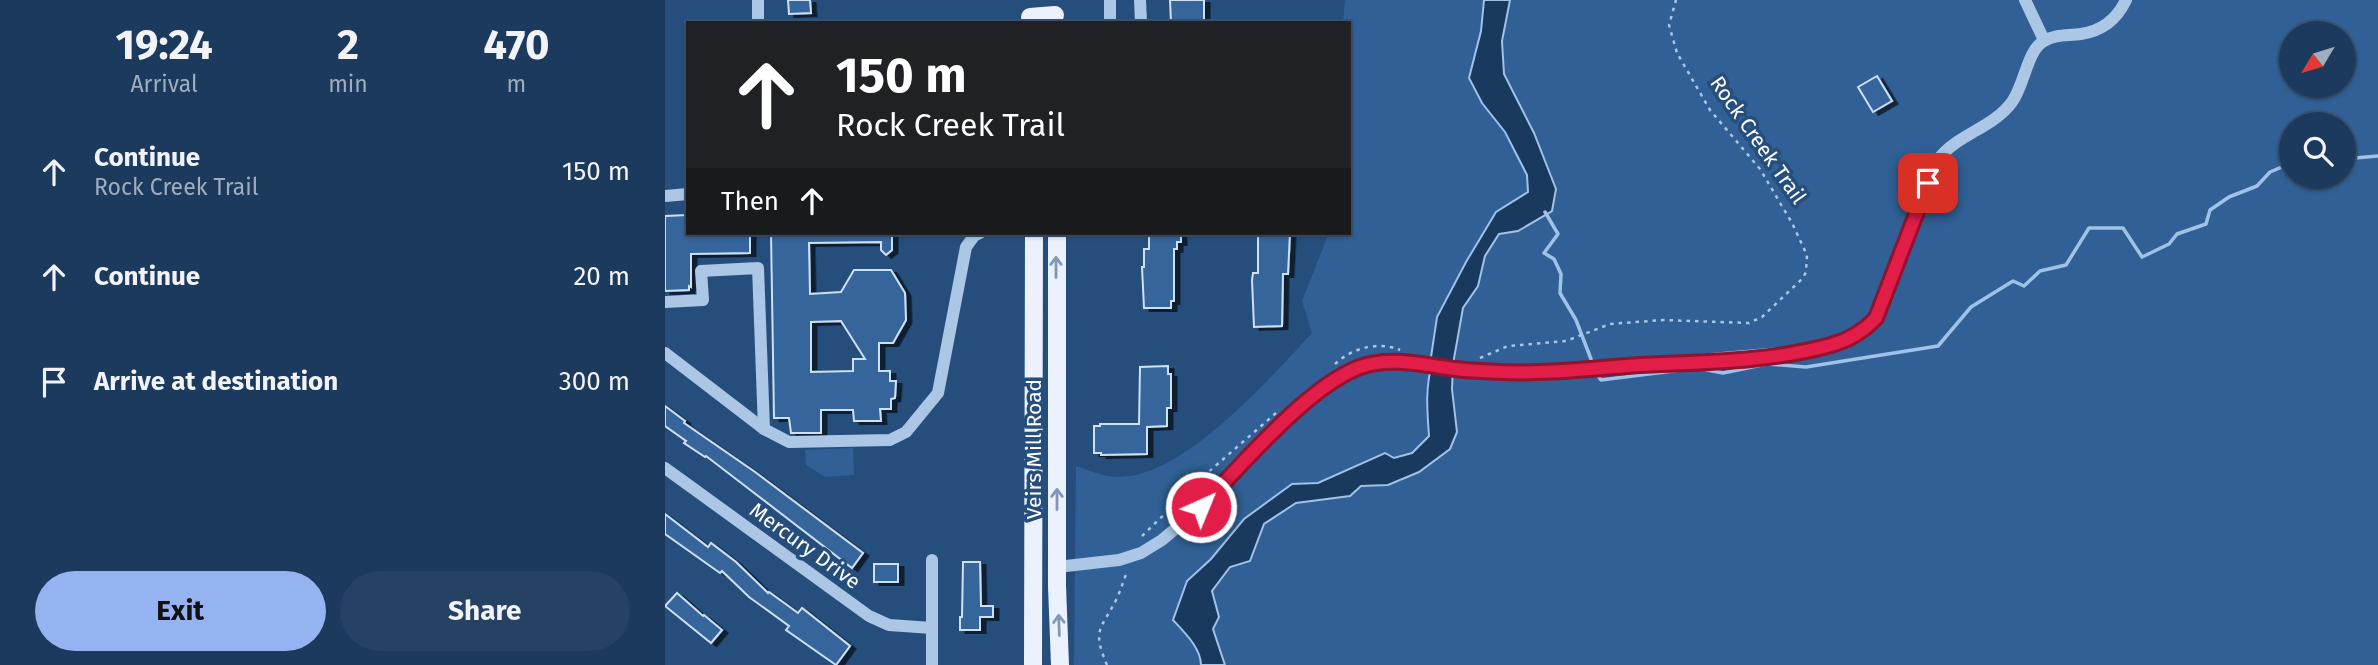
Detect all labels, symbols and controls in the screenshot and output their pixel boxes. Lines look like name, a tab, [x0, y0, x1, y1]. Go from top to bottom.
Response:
text: 19:24	[115, 20, 213, 70]
text: 2	[337, 20, 359, 70]
text: 470	[483, 20, 550, 70]
north arrow	[2279, 21, 2355, 98]
map controls	[2279, 21, 2356, 189]
text: 150 m	[836, 46, 967, 105]
icon: ahead	[721, 49, 812, 140]
text: Arrival	[130, 70, 198, 98]
text: min	[328, 70, 368, 98]
text: m	[507, 70, 526, 98]
street label: Rock Creek Trail	[1704, 71, 1812, 209]
text: Rock Creek Trail	[836, 106, 1065, 144]
button: search	[2279, 112, 2356, 189]
text: Continue	[94, 142, 200, 173]
icon: ahead	[35, 153, 73, 191]
pin	[1898, 153, 1958, 213]
text: 150 m	[562, 156, 630, 187]
icon: arrive	[1909, 164, 1947, 202]
text: Rock Creek Trail	[94, 173, 259, 201]
icon: ahead	[793, 182, 831, 220]
text: Then	[721, 186, 779, 217]
one-way arrow	[1050, 256, 1063, 279]
icon: ahead	[35, 258, 73, 296]
text: Continue	[94, 261, 200, 292]
text: 20 m	[573, 261, 630, 292]
icon: arrive	[35, 363, 73, 401]
text: Arrive at destination	[94, 366, 338, 397]
text: 300 m	[559, 366, 630, 397]
street label: Veirs Mill Road	[1021, 379, 1047, 519]
position arrow	[1164, 470, 1238, 544]
one-way arrow	[1050, 488, 1064, 511]
street label: Mercury Drive	[745, 497, 865, 595]
button: Exit	[35, 571, 326, 651]
button: Share	[340, 571, 630, 651]
one-way arrow	[1052, 614, 1065, 637]

